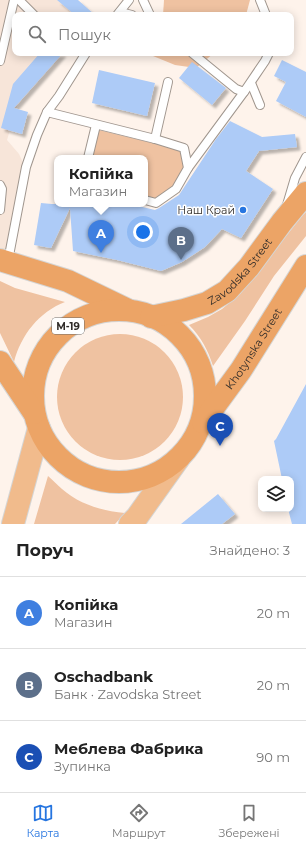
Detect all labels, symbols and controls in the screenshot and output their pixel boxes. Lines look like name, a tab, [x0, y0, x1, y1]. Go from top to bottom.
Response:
search box	[12, 12, 294, 56]
icon: search	[26, 23, 48, 45]
text: Пошук	[58, 25, 111, 44]
popup	[54, 155, 148, 207]
text: Копійка	[69, 164, 133, 183]
text: Магазин	[69, 183, 127, 199]
place label: Наш Край	[177, 203, 235, 217]
marker: Наш Край	[238, 205, 248, 215]
pin: A	[88, 220, 114, 253]
your location	[133, 222, 153, 242]
pin: B	[168, 227, 194, 260]
street label: Zavodska Street	[205, 235, 275, 308]
street label: Khotynska Street	[222, 305, 285, 392]
road number: М-19	[52, 318, 84, 334]
pin: C	[207, 413, 233, 446]
map controls	[258, 476, 294, 512]
button: layers	[258, 476, 294, 512]
text: Поруч	[16, 540, 74, 560]
text: Знайдено: 3	[210, 542, 290, 558]
text: Копійка	[54, 595, 118, 614]
text: A	[24, 605, 34, 621]
text: 20 m	[257, 605, 290, 621]
text: Магазин	[54, 614, 113, 630]
text: Oschadbank	[54, 667, 153, 686]
text: B	[24, 677, 34, 693]
text: 20 m	[257, 677, 290, 693]
text: Банк · Zavodska Street	[54, 686, 202, 702]
text: Меблева Фабрика	[54, 739, 203, 758]
text: C	[24, 749, 34, 765]
text: 90 m	[256, 749, 290, 765]
text: Зупинка	[54, 758, 111, 774]
tab: Карта	[26, 802, 59, 840]
tab: Маршрут	[112, 802, 166, 840]
tab: Збережені	[218, 802, 280, 840]

